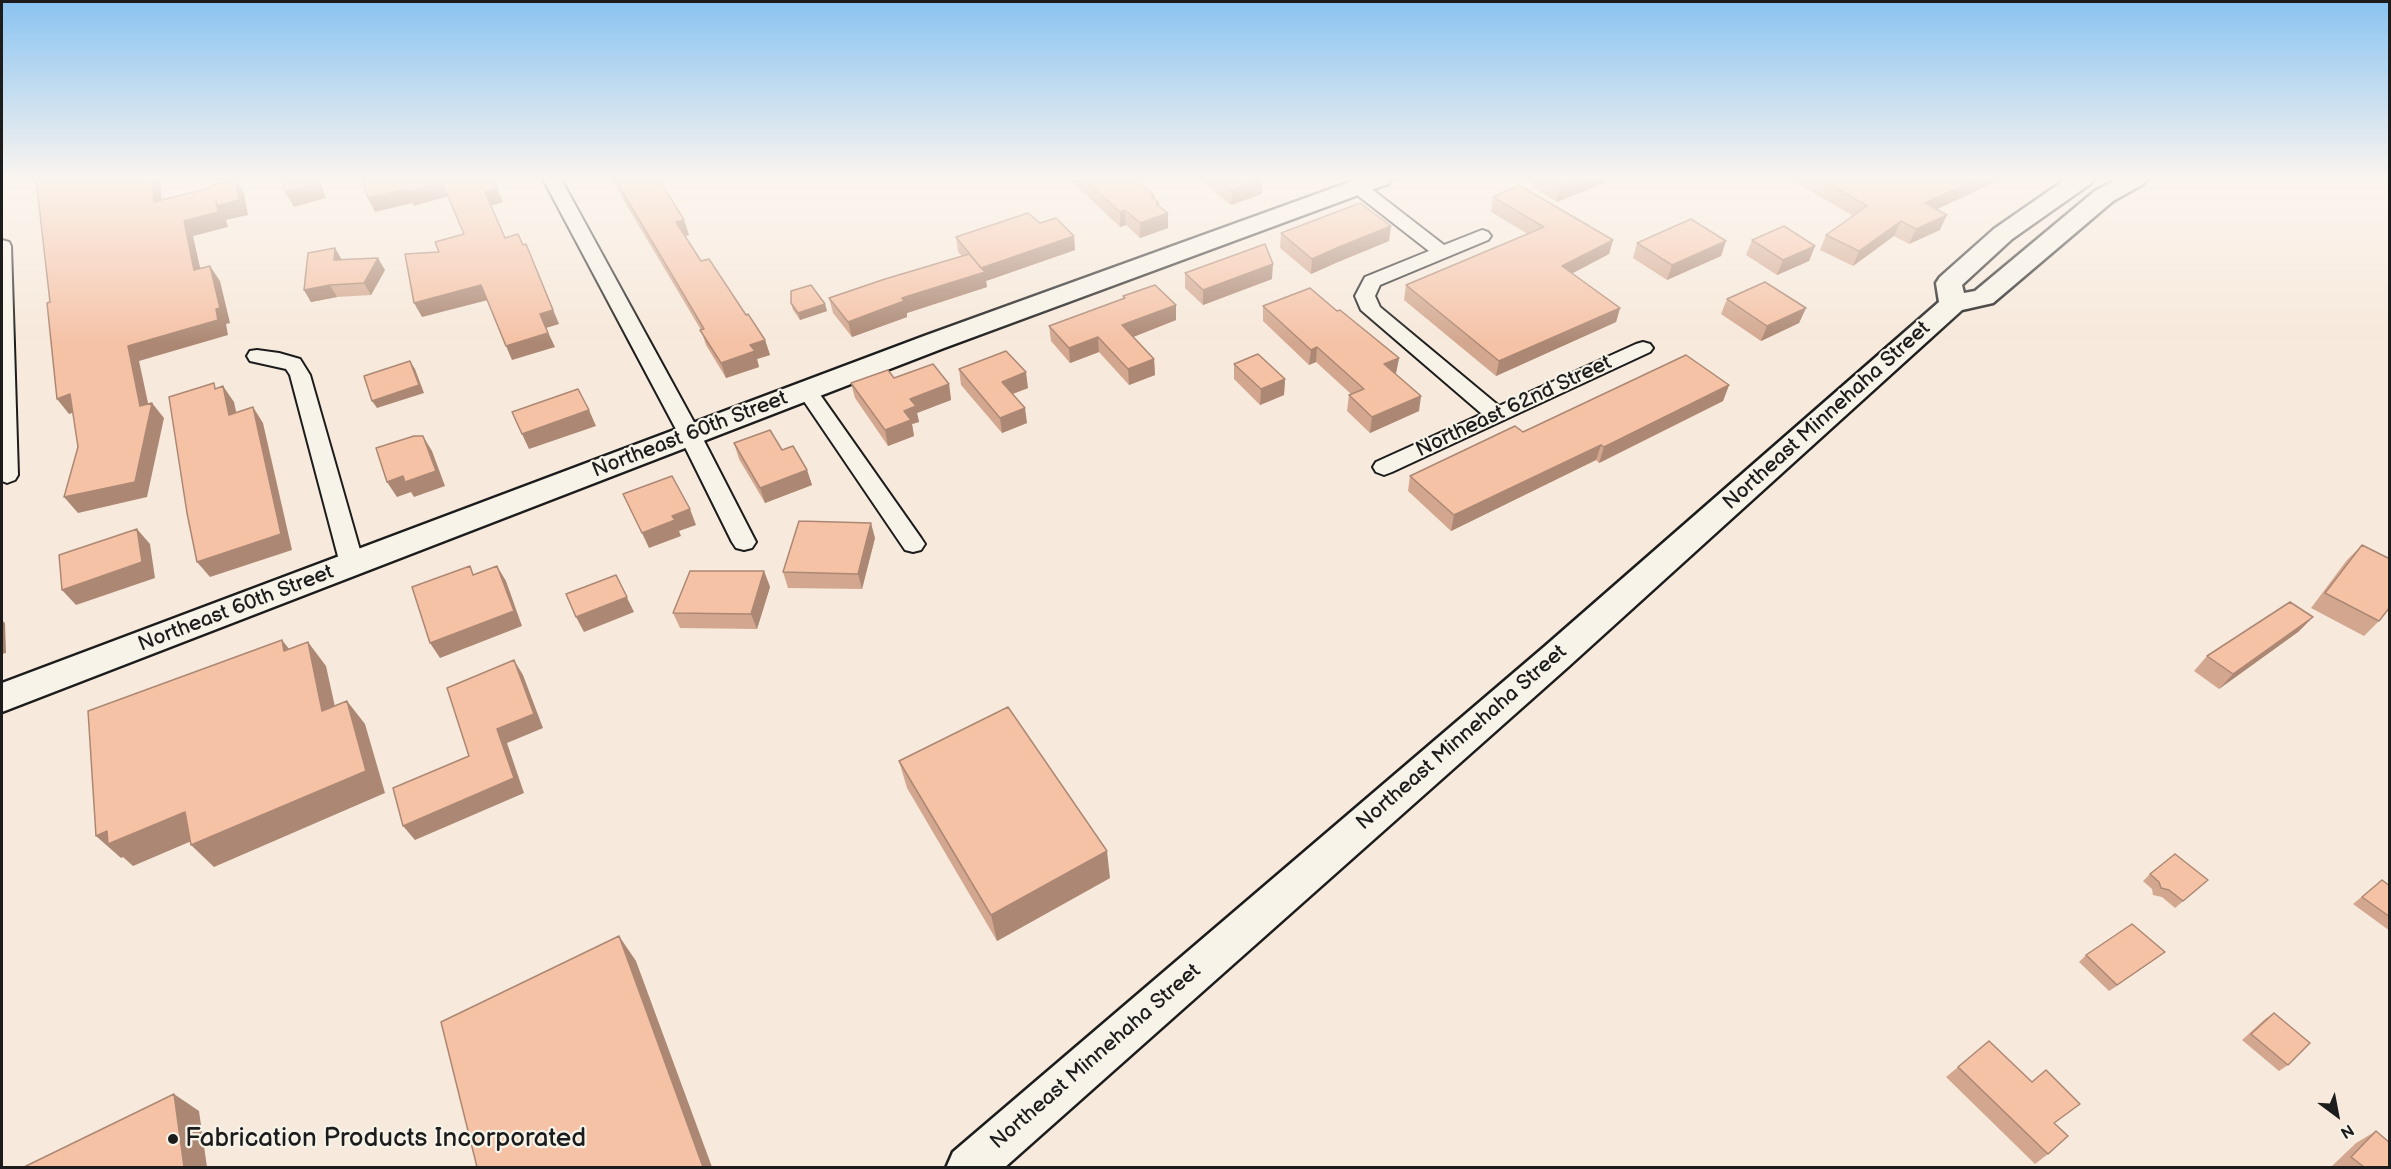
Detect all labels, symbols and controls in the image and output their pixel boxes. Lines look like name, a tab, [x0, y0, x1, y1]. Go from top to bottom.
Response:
street label: Northeast Minnehaha Street	[1718, 316, 1936, 516]
street label: Northeast 62nd Street	[1412, 351, 1616, 463]
street label: Northeast 60th Street	[589, 386, 791, 484]
street label: Northeast 60th Street	[135, 560, 337, 658]
street label: Northeast Minnehaha Street	[1352, 640, 1572, 836]
street label: Northeast Minnehaha Street	[986, 959, 1206, 1155]
north arrow	[2307, 1085, 2367, 1145]
text: N	[2337, 1119, 2357, 1142]
place label: Fabrication Products Incorporated	[185, 1123, 586, 1155]
marker: Fabrication Products Incorporated	[166, 1132, 180, 1146]

